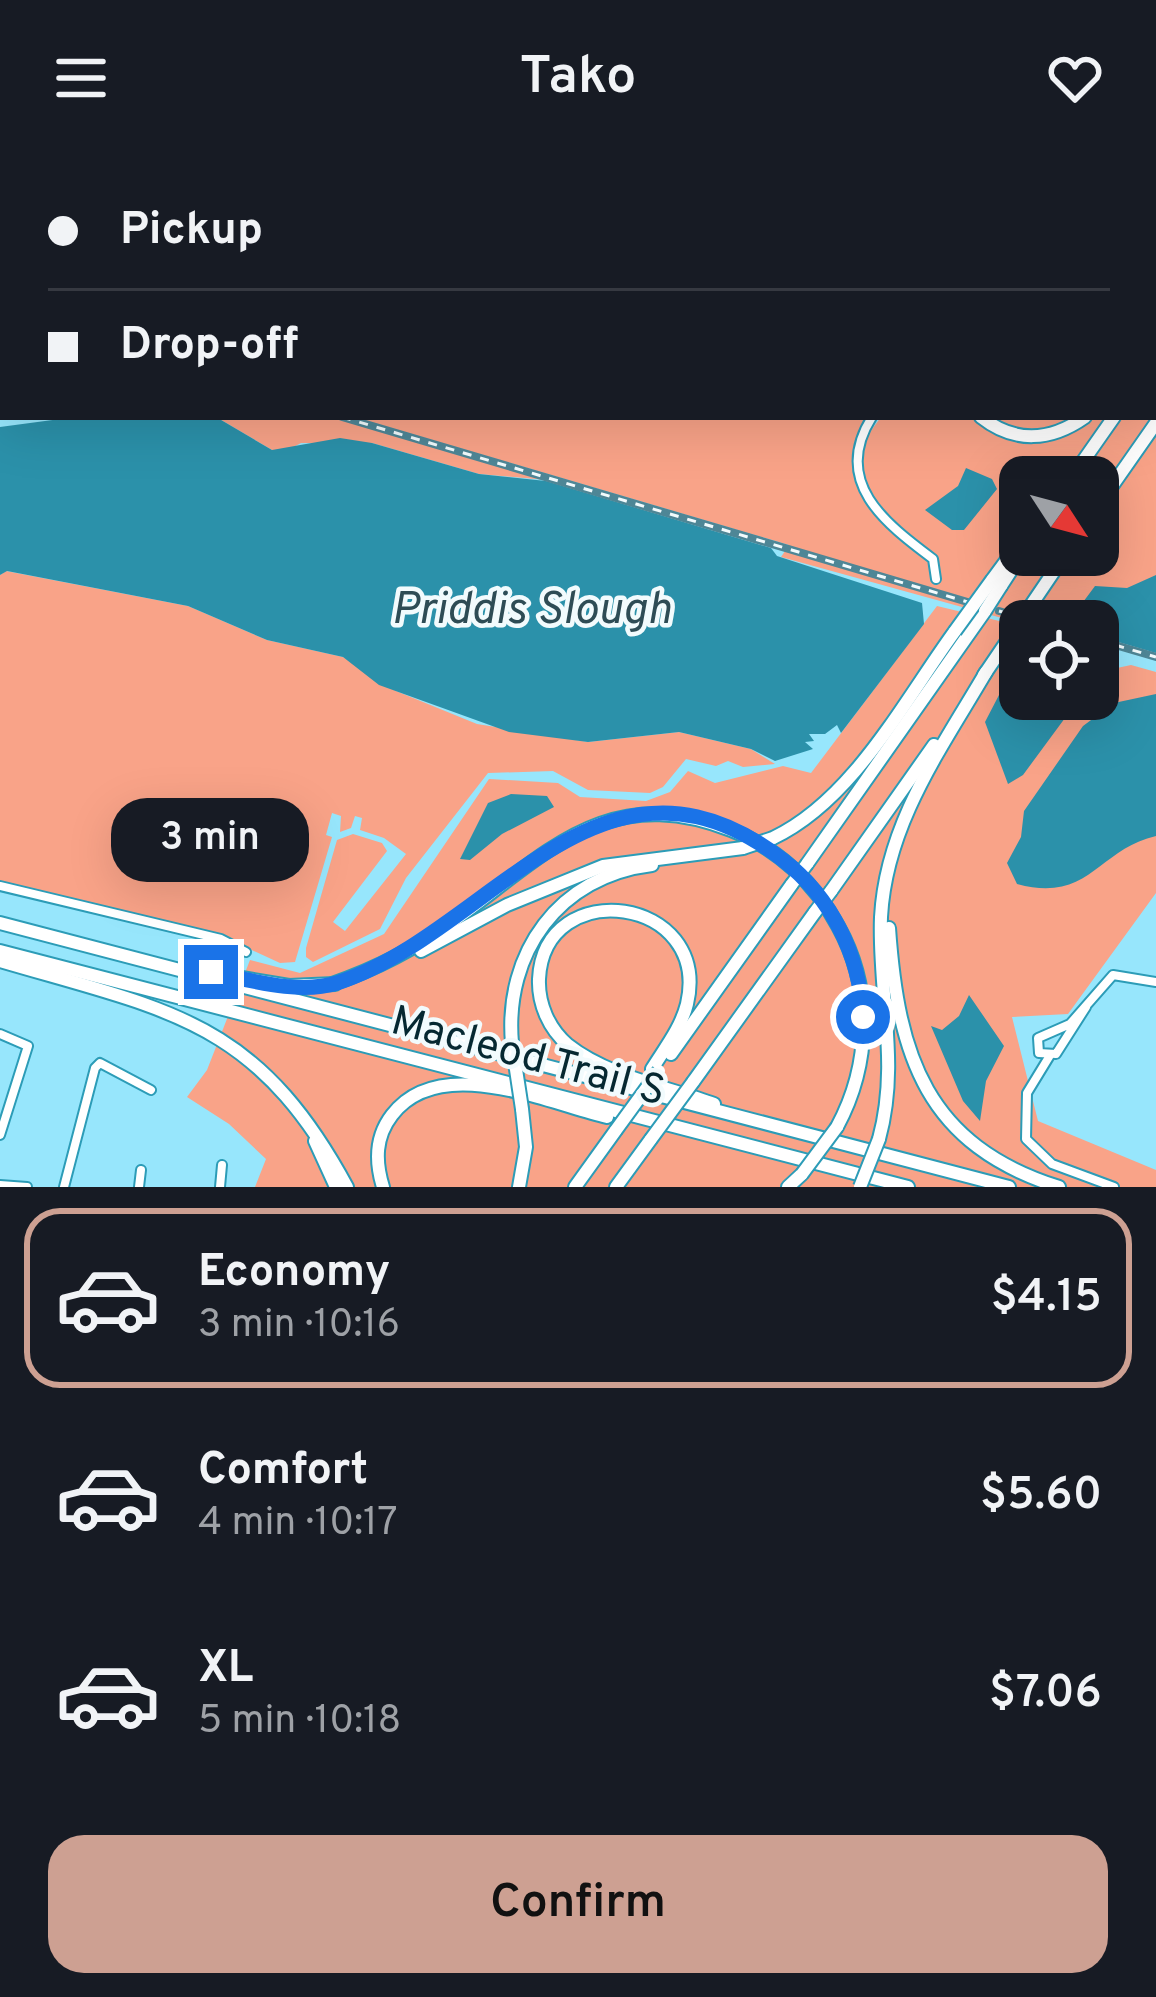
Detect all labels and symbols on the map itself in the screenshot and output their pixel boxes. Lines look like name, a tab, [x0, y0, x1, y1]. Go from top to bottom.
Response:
north arrow	[999, 456, 1119, 576]
water label: Priddis Slough	[391, 583, 671, 640]
callout: 3 min	[112, 798, 310, 882]
route end	[184, 945, 238, 999]
route start	[836, 990, 890, 1044]
street label: Macleod Trail S	[385, 996, 671, 1120]

